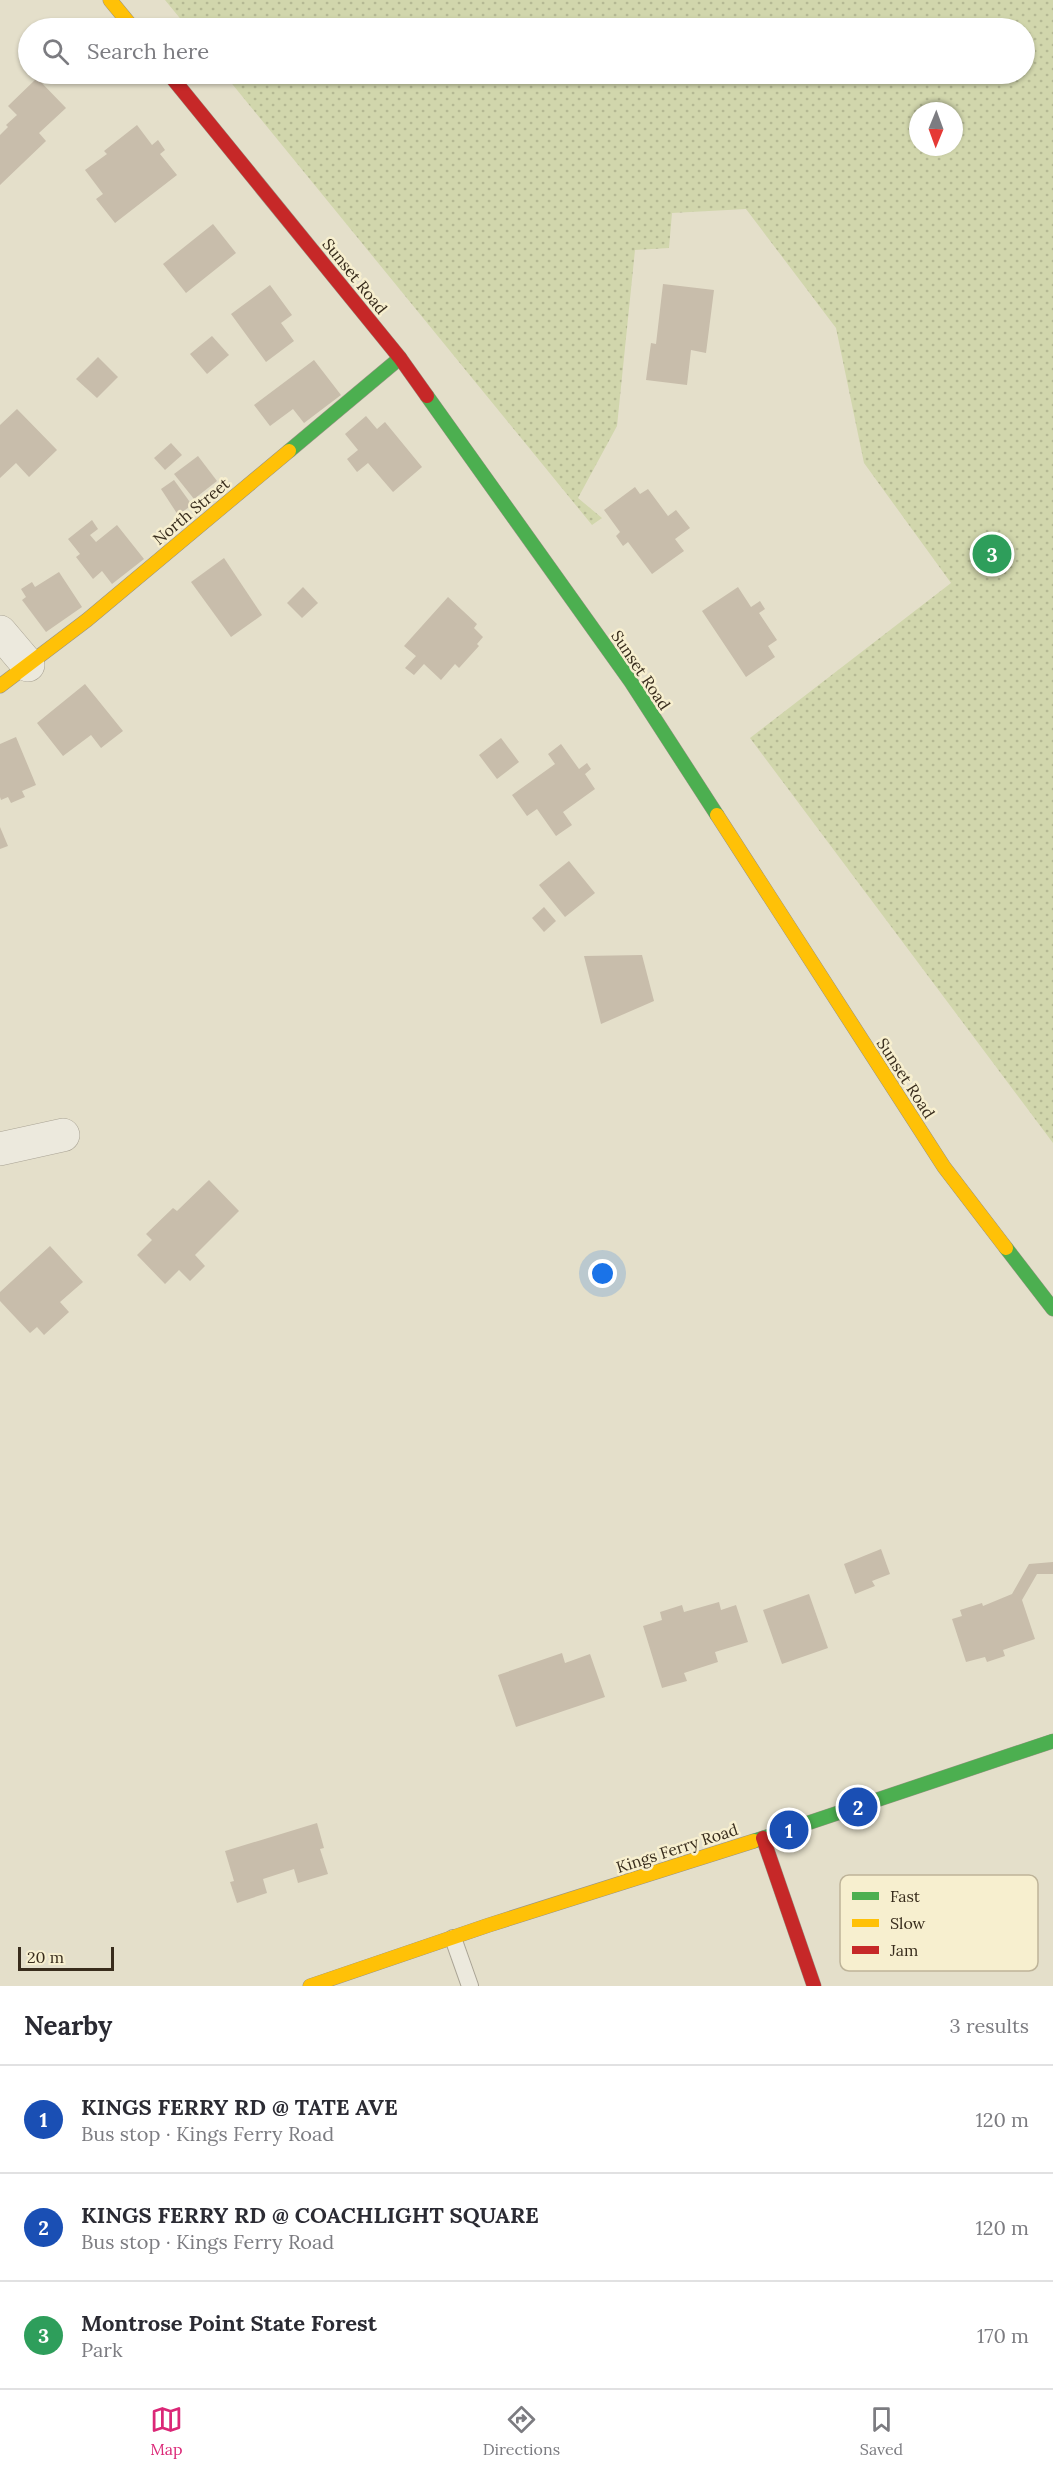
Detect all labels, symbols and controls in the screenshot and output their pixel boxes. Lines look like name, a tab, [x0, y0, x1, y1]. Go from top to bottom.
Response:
search box	[18, 18, 1035, 84]
icon: search	[39, 35, 72, 68]
text: Search here	[87, 37, 209, 65]
north arrow	[909, 102, 963, 156]
street label: Sunset Road	[318, 234, 392, 318]
street label: North Street	[149, 473, 234, 549]
pin: 3	[972, 532, 1012, 576]
street label: Sunset Road	[607, 626, 675, 714]
street label: Sunset Road	[873, 1034, 940, 1122]
your location	[588, 1259, 617, 1288]
pin: 2	[838, 1784, 878, 1830]
pin: 1	[770, 1808, 808, 1852]
street label: Kings Ferry Road	[614, 1819, 741, 1877]
legend	[840, 1875, 1038, 1971]
text: Fast	[890, 1886, 921, 1906]
text: Slow	[890, 1913, 926, 1933]
text: Jam	[889, 1940, 918, 1960]
scale bar	[18, 1944, 114, 1972]
text: 20 m	[27, 1947, 64, 1967]
text: Nearby	[24, 2009, 112, 2042]
text: 3 results	[950, 2013, 1029, 2038]
text: KINGS FERRY RD @ TATE AVE	[81, 2093, 398, 2121]
text: 1	[39, 2107, 48, 2132]
text: 120 m	[975, 2107, 1029, 2132]
text: Bus stop · Kings Ferry Road	[81, 2121, 334, 2146]
text: KINGS FERRY RD @ COACHLIGHT SQUARE	[81, 2201, 539, 2229]
text: 2	[38, 2215, 49, 2240]
text: 120 m	[975, 2215, 1029, 2240]
text: Bus stop · Kings Ferry Road	[81, 2229, 334, 2254]
text: Montrose Point State Forest	[81, 2309, 377, 2337]
text: 3	[38, 2323, 49, 2348]
text: 170 m	[977, 2323, 1029, 2348]
text: Park	[81, 2337, 123, 2362]
tab: Map	[150, 2403, 183, 2459]
tab: Directions	[483, 2403, 560, 2459]
tab: Saved	[860, 2403, 903, 2459]

